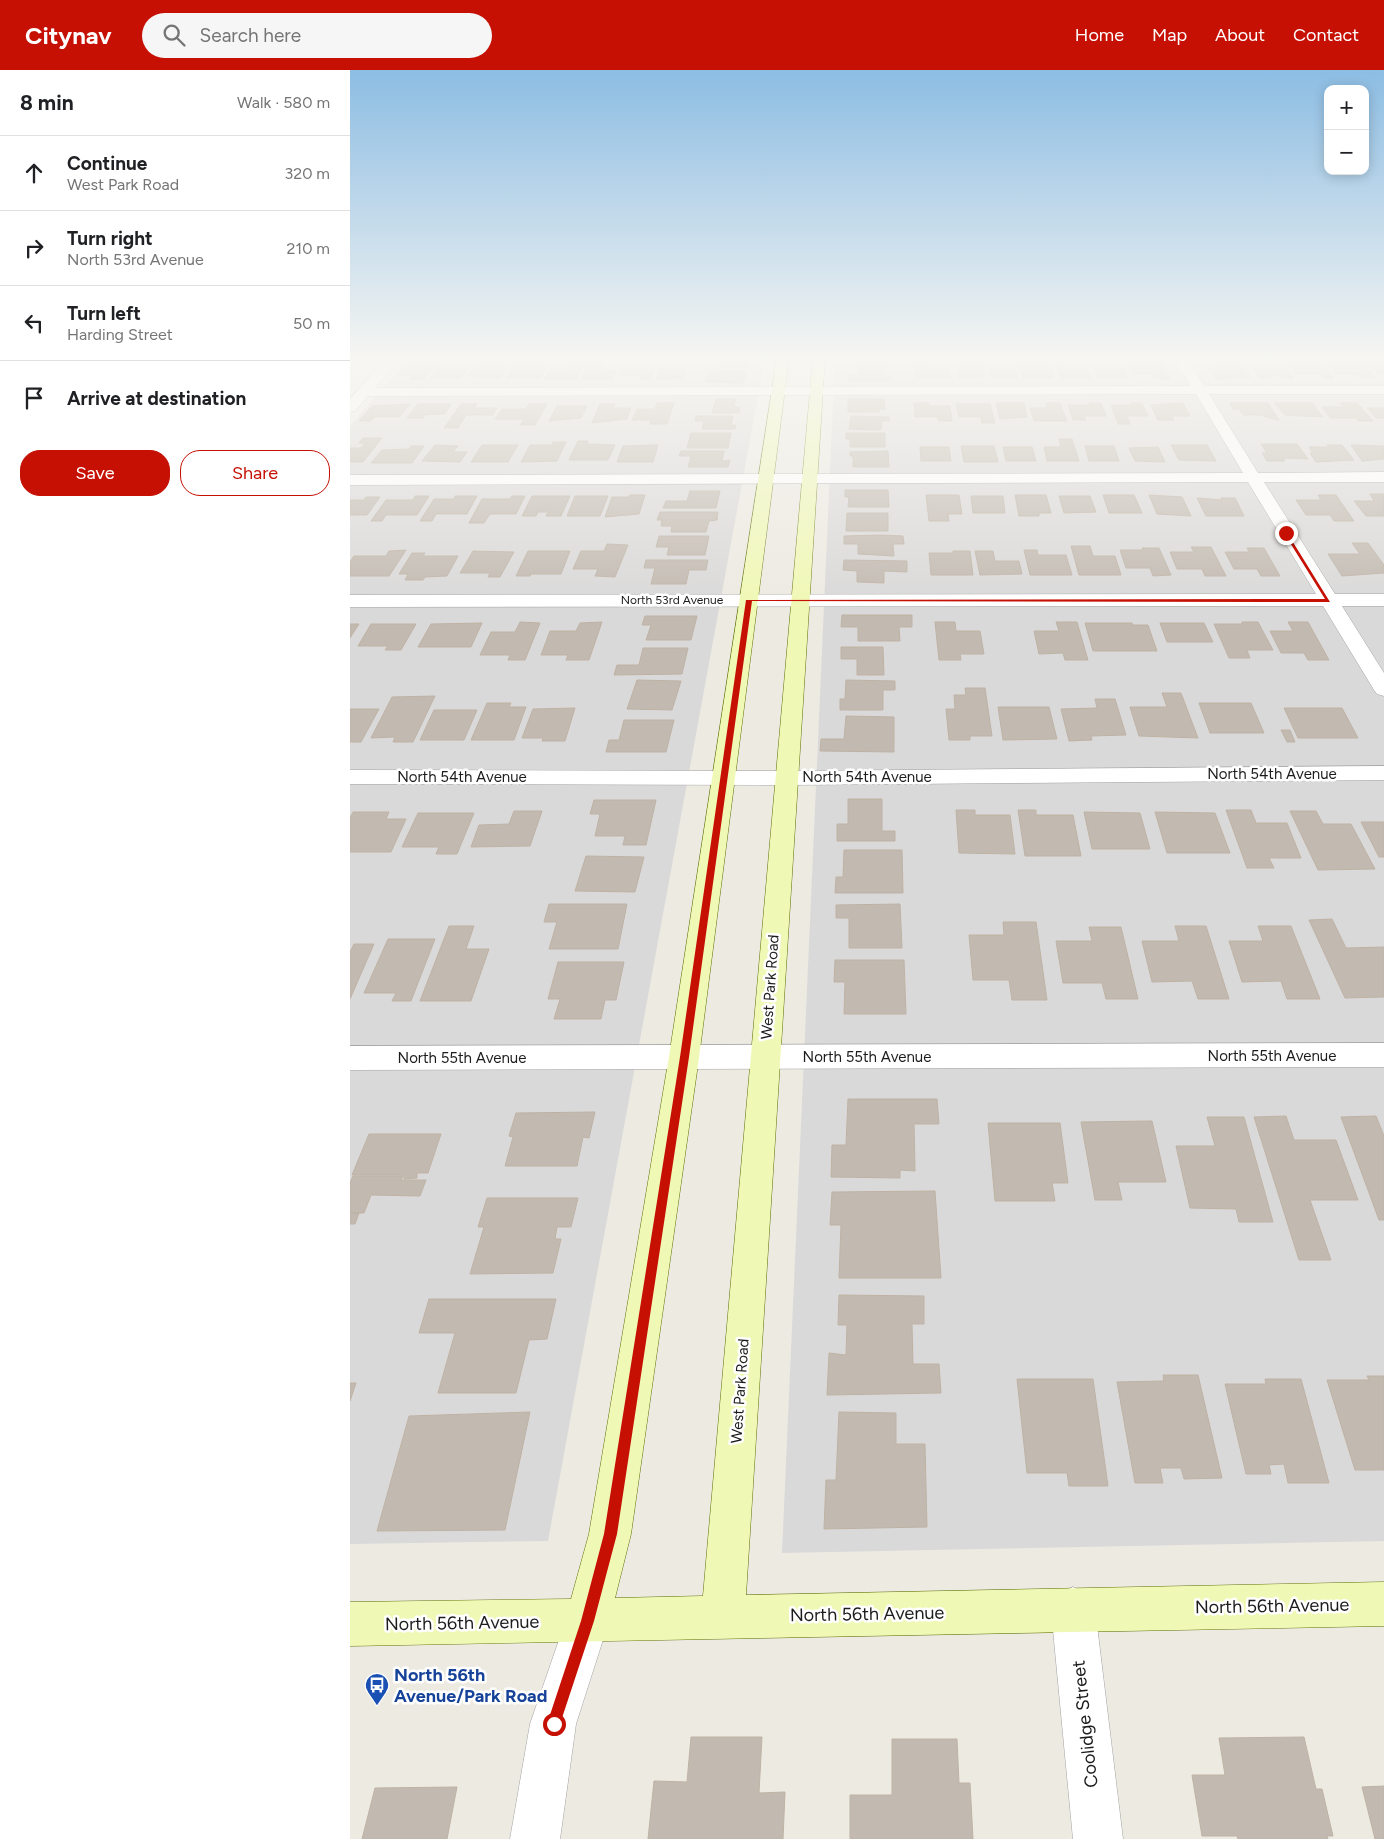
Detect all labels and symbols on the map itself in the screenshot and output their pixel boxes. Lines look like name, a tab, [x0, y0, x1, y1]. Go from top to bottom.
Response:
route end	[1275, 522, 1298, 545]
street label: North 53rd Avenue	[621, 593, 724, 607]
street label: North 54th Avenue	[1207, 765, 1337, 783]
street label: North 54th Avenue	[397, 768, 527, 786]
street label: North 54th Avenue	[802, 768, 932, 786]
street label: West Park Road	[757, 934, 783, 1040]
street label: North 55th Avenue	[1208, 1047, 1336, 1065]
street label: North 55th Avenue	[803, 1048, 931, 1066]
street label: North 55th Avenue	[398, 1049, 526, 1067]
street label: West Park Road	[727, 1338, 753, 1444]
street label: North 56th Avenue	[1195, 1594, 1350, 1618]
street label: North 56th Avenue	[790, 1602, 945, 1626]
street label: North 56th Avenue	[385, 1611, 540, 1635]
street label: Coolidge Street	[1067, 1659, 1103, 1789]
place label: North 56th Avenue/Park Road	[394, 1664, 547, 1707]
bus stop icon: North 56th Avenue/Park Road	[364, 1672, 390, 1706]
route start	[543, 1713, 566, 1736]

